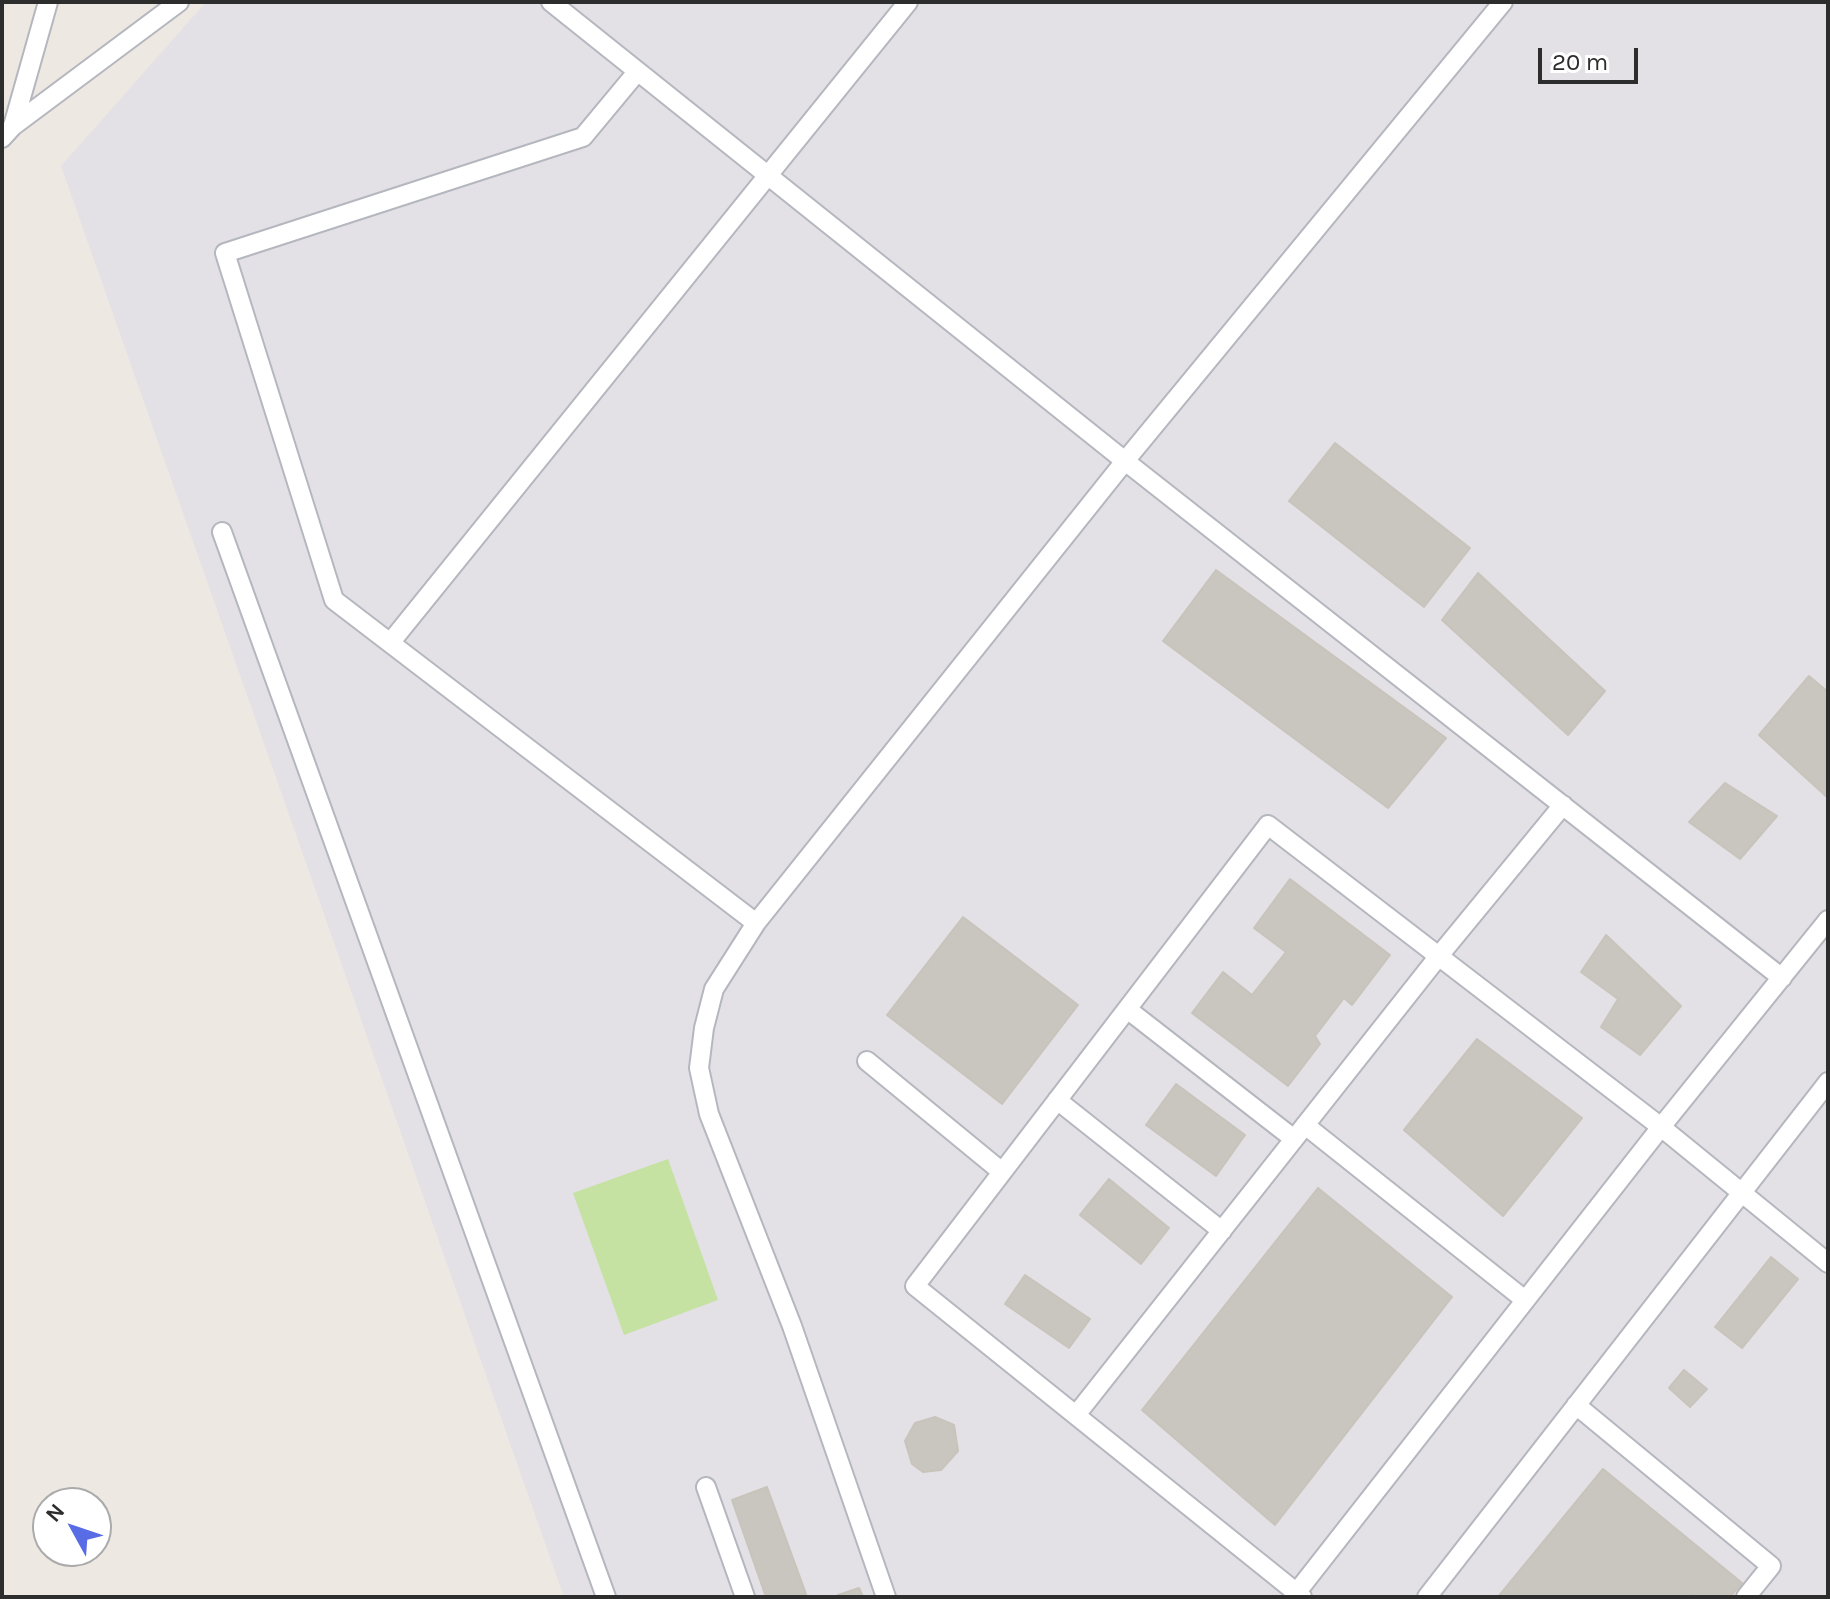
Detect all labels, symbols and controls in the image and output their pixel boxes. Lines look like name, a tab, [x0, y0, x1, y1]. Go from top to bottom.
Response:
scale bar	[1542, 32, 1642, 82]
text: 20 m	[1552, 48, 1608, 76]
north arrow	[32, 1487, 112, 1567]
text: N	[40, 1498, 70, 1527]

